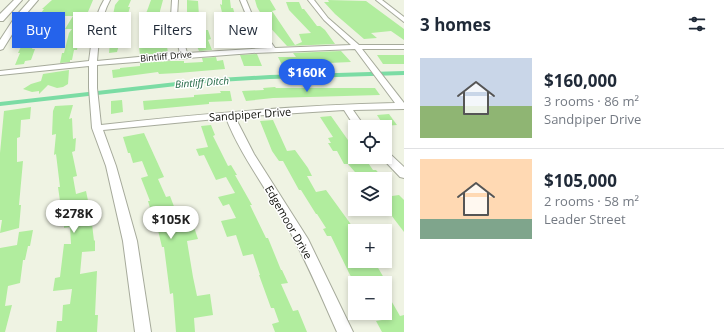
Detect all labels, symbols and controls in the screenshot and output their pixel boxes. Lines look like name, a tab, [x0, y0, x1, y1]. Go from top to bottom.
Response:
chip: Buy	[12, 12, 65, 48]
chip: Rent	[73, 12, 131, 48]
chip: Filters	[139, 12, 206, 48]
chip: New	[214, 12, 272, 48]
text: 3 homes	[420, 13, 491, 36]
icon: filters	[686, 13, 708, 35]
street label: Bintliff Drive	[140, 47, 192, 65]
pin: $160K	[279, 59, 335, 93]
text: $160K	[288, 63, 326, 81]
text: $160,000	[544, 69, 617, 92]
water label: Bintliff Ditch	[174, 73, 230, 91]
icon: home	[452, 74, 500, 122]
text: 3 rooms · 86 m²	[544, 92, 639, 110]
street label: Sandpiper Drive	[208, 104, 292, 124]
text: Sandpiper Drive	[544, 110, 641, 128]
map controls	[348, 120, 392, 320]
button: locate	[348, 120, 392, 164]
text: $105,000	[544, 169, 617, 192]
button: layers	[348, 172, 392, 216]
icon: home	[452, 175, 500, 223]
street label: Edgemoor Drive	[262, 182, 316, 262]
text: 2 rooms · 58 m²	[544, 192, 639, 210]
pin: $278K	[46, 200, 102, 234]
text: $278K	[55, 204, 93, 222]
pin: $105K	[143, 206, 199, 240]
text: $105K	[152, 210, 190, 228]
text: Leader Street	[544, 210, 626, 228]
button: +	[348, 224, 392, 268]
button: −	[348, 276, 392, 320]

